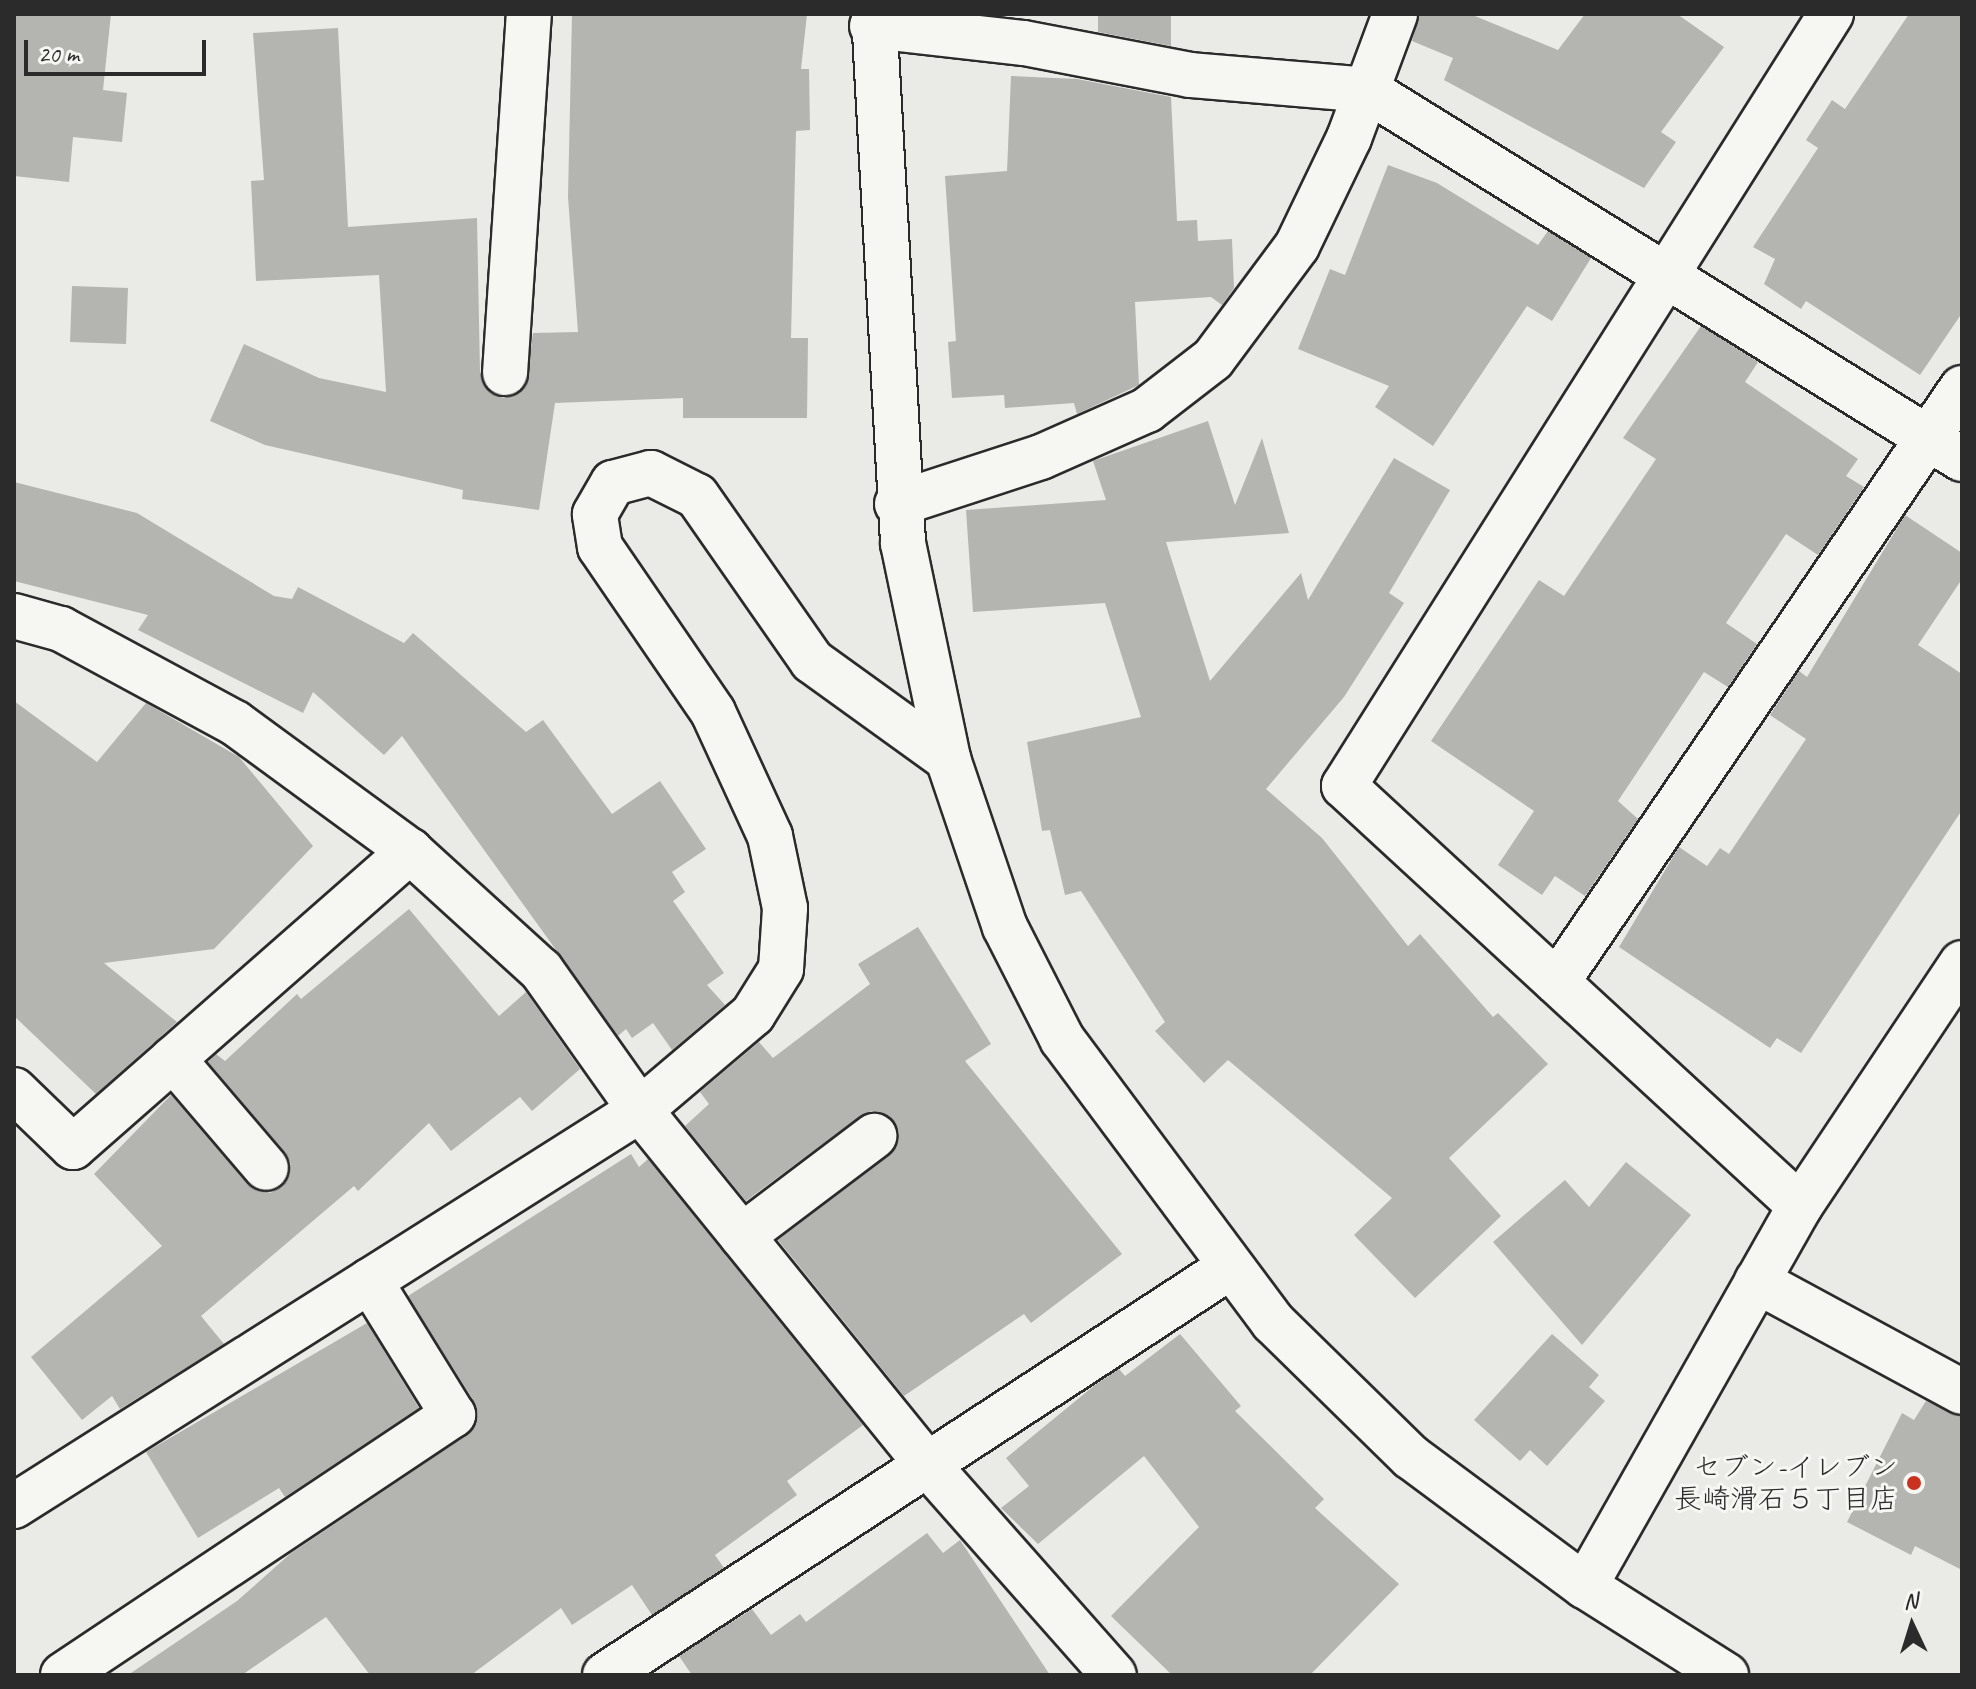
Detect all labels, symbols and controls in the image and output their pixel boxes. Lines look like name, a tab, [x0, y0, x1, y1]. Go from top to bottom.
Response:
scale bar	[28, 24, 210, 74]
text: 20 m	[38, 39, 79, 69]
place label: セブン-イレブン 長崎滑石５丁目店	[1674, 1450, 1898, 1516]
marker: セブン-イレブン 長崎滑石５丁目店	[1905, 1474, 1923, 1492]
north arrow	[1872, 1585, 1952, 1665]
text: N	[1903, 1587, 1918, 1615]

